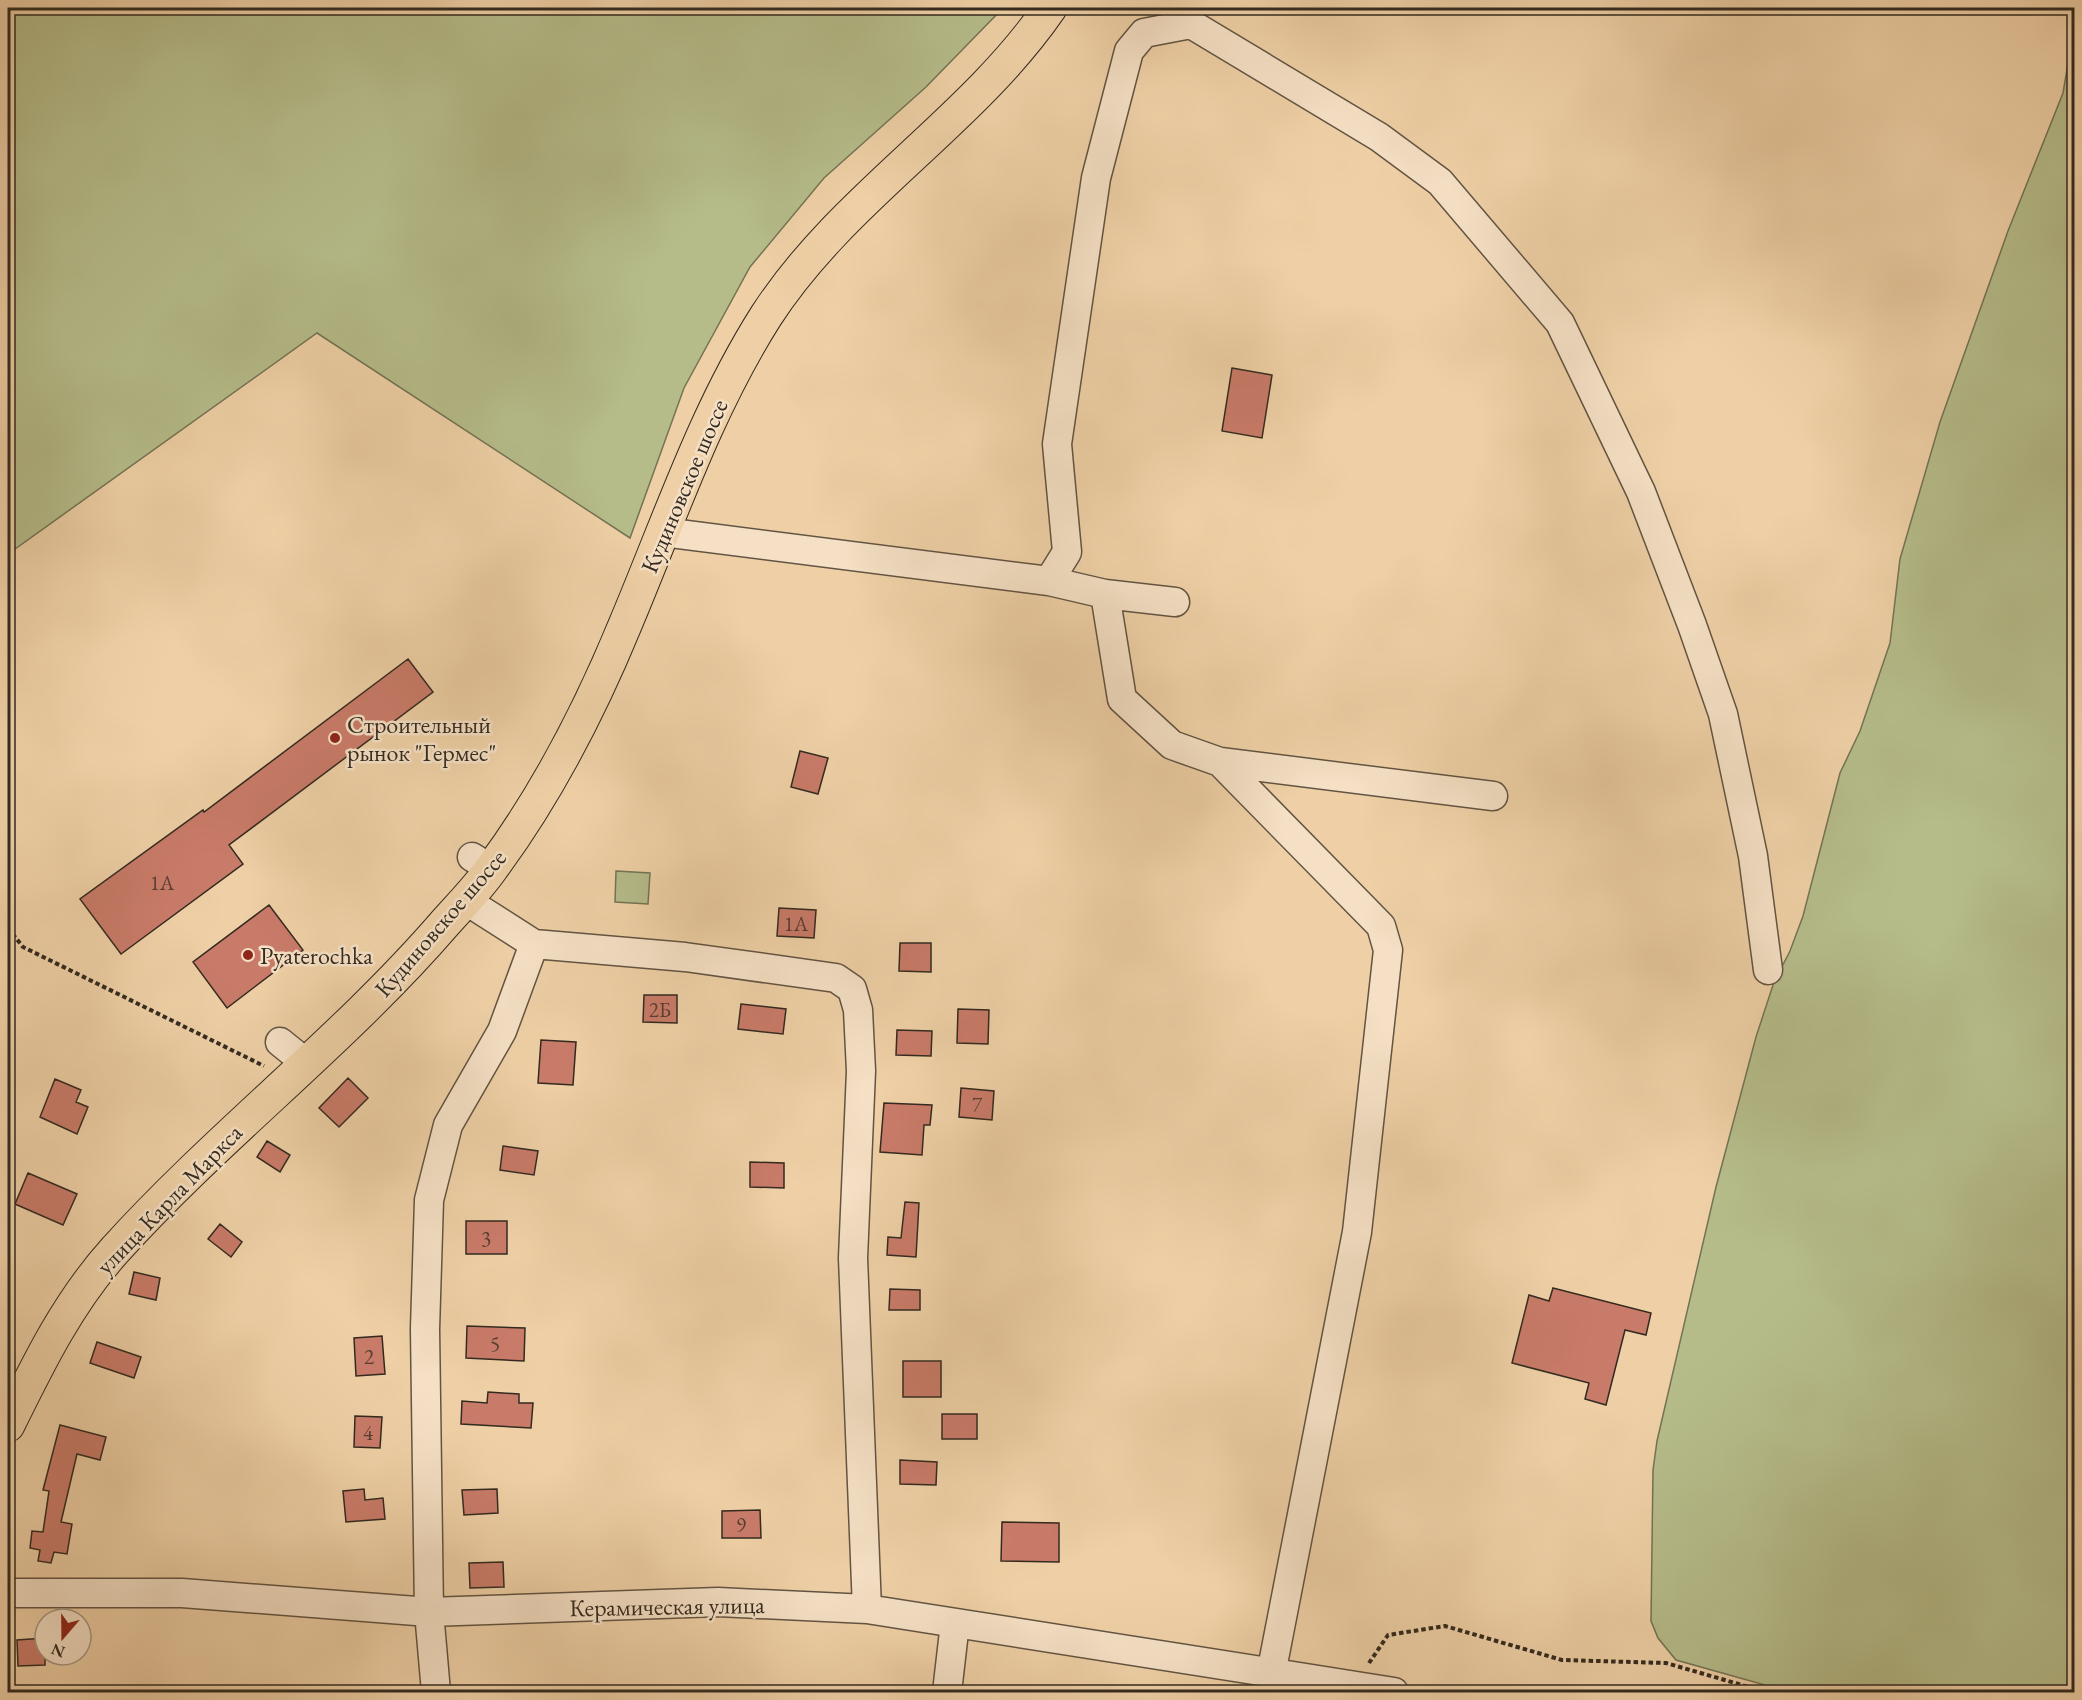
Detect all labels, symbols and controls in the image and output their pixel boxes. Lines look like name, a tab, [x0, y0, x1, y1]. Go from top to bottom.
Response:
street label: Кудиновское шоссе	[633, 394, 735, 578]
place label: Строительный рынок "Гермес"	[347, 709, 496, 768]
marker: Строительный рынок "Гермес"	[328, 731, 342, 745]
street label: Кудиновское шоссе	[367, 843, 513, 1003]
house number: 1А	[150, 869, 175, 896]
house number: 1А	[784, 910, 809, 937]
place label: Pyaterochka	[260, 940, 373, 971]
marker: Pyaterochka	[241, 948, 255, 962]
house number: 2Б	[649, 996, 671, 1023]
house number: 7	[972, 1091, 983, 1118]
street label: улица Карла Маркса	[89, 1117, 249, 1281]
house number: 3	[481, 1225, 491, 1252]
house number: 5	[490, 1330, 500, 1357]
house number: 2	[364, 1343, 374, 1370]
house number: 4	[363, 1419, 374, 1446]
house number: 9	[736, 1511, 746, 1538]
street label: Керамическая улица	[569, 1589, 765, 1623]
north arrow	[33, 1607, 93, 1667]
text: N	[48, 1639, 68, 1663]

